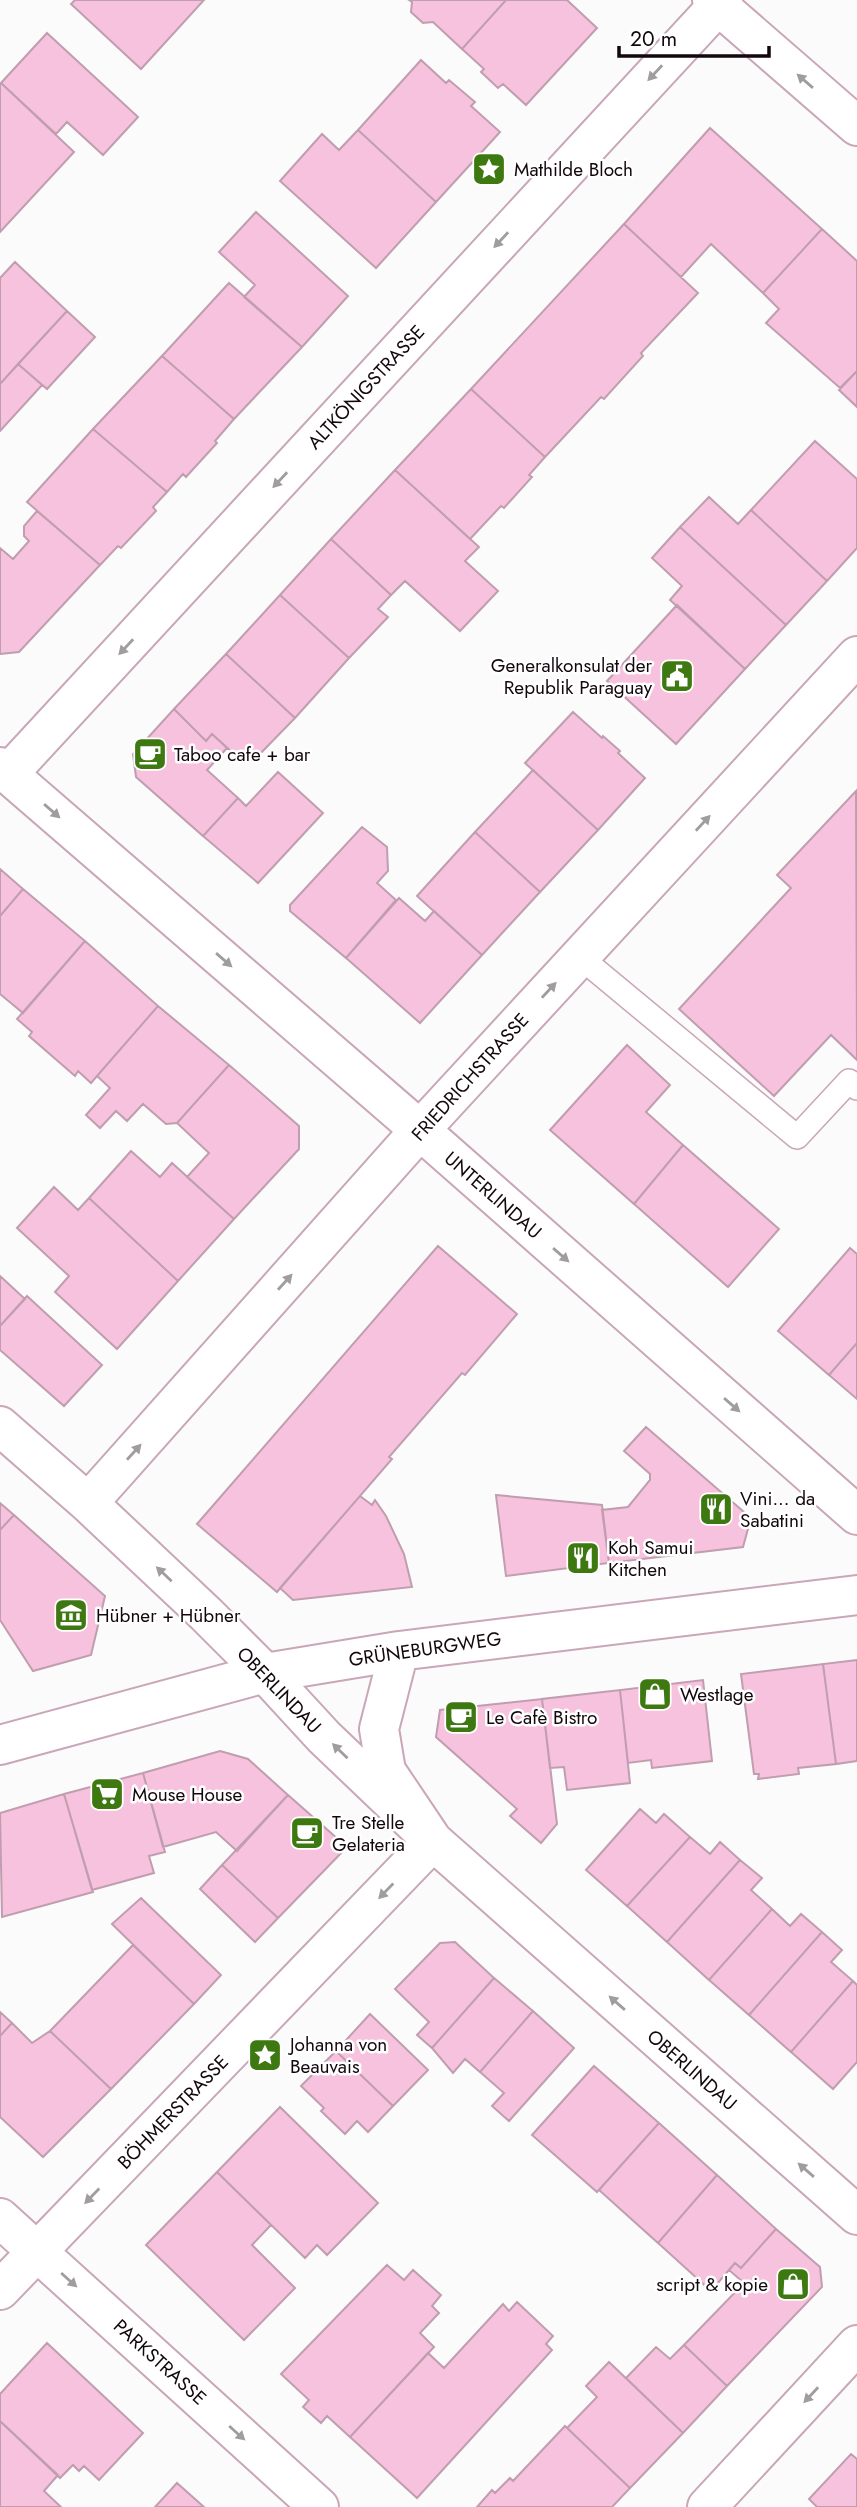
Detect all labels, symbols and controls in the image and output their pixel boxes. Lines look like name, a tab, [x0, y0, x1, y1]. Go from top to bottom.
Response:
scale bar	[619, 14, 770, 58]
text: 20 m	[630, 24, 677, 54]
one-way arrow	[647, 64, 663, 82]
one-way arrow	[797, 74, 814, 89]
place icon: Mathilde Bloch	[470, 150, 508, 188]
place label: Mathilde Bloch	[514, 156, 633, 183]
one-way arrow	[493, 231, 509, 248]
street label: ALTKÖNIGSTRASSE	[301, 319, 431, 455]
one-way arrow	[272, 471, 288, 489]
one-way arrow	[118, 638, 134, 655]
place label: Generalkonsulat der Republik Paraguay	[491, 652, 653, 701]
public building icon: Generalkonsulat der Republik Paraguay	[658, 657, 696, 695]
cafe icon: Taboo cafe + bar	[131, 735, 169, 773]
place label: Taboo cafe + bar	[174, 741, 311, 768]
one-way arrow	[43, 803, 60, 818]
one-way arrow	[695, 814, 711, 831]
one-way arrow	[215, 952, 232, 967]
one-way arrow	[541, 982, 557, 999]
street label: FRIEDRICHSTRASSE	[405, 1007, 535, 1147]
street label: UNTERLINDAU	[438, 1145, 548, 1245]
one-way arrow	[552, 1247, 570, 1263]
one-way arrow	[277, 1274, 292, 1291]
one-way arrow	[723, 1397, 741, 1413]
one-way arrow	[125, 1444, 141, 1461]
place label: Vini... da Sabatini	[740, 1485, 815, 1534]
restaurant icon: Vini... da Sabatini	[697, 1490, 735, 1528]
place label: Koh Samui Kitchen	[608, 1534, 694, 1583]
restaurant icon: Koh Samui Kitchen	[564, 1539, 602, 1577]
one-way arrow	[156, 1567, 173, 1583]
museum icon: Hübner + Hübner	[52, 1596, 90, 1634]
place label: Hübner + Hübner	[96, 1602, 241, 1629]
street label: GRÜNEBURGWEG	[347, 1625, 503, 1673]
street label: OBERLINDAU	[231, 1641, 327, 1739]
shop icon: Westlage	[636, 1675, 674, 1713]
place label: Westlage	[680, 1681, 754, 1708]
cafe icon: Le Cafè Bistro	[442, 1698, 480, 1736]
place label: Le Cafè Bistro	[486, 1704, 597, 1731]
one-way arrow	[331, 1743, 348, 1760]
supermarket icon: Mouse House	[88, 1775, 126, 1813]
place label: Mouse House	[132, 1781, 242, 1808]
place label: Tre Stelle Gelateria	[332, 1809, 405, 1858]
cafe icon: Tre Stelle Gelateria	[288, 1814, 326, 1852]
one-way arrow	[378, 1882, 394, 1899]
one-way arrow	[608, 1996, 625, 2011]
street label: OBERLINDAU	[641, 2023, 743, 2117]
place label: Johanna von Beauvais	[287, 2031, 387, 2080]
place icon: Johanna von Beauvais	[246, 2036, 284, 2074]
street label: BÖHMERSTRASSE	[111, 2049, 235, 2175]
one-way arrow	[797, 2162, 815, 2178]
one-way arrow	[85, 2187, 101, 2204]
shop icon: script & kopie	[774, 2265, 812, 2303]
place label: script & kopie	[656, 2271, 768, 2298]
one-way arrow	[60, 2272, 78, 2288]
street label: PARKSTRASSE	[108, 2313, 212, 2411]
one-way arrow	[803, 2386, 819, 2403]
one-way arrow	[229, 2425, 246, 2440]

